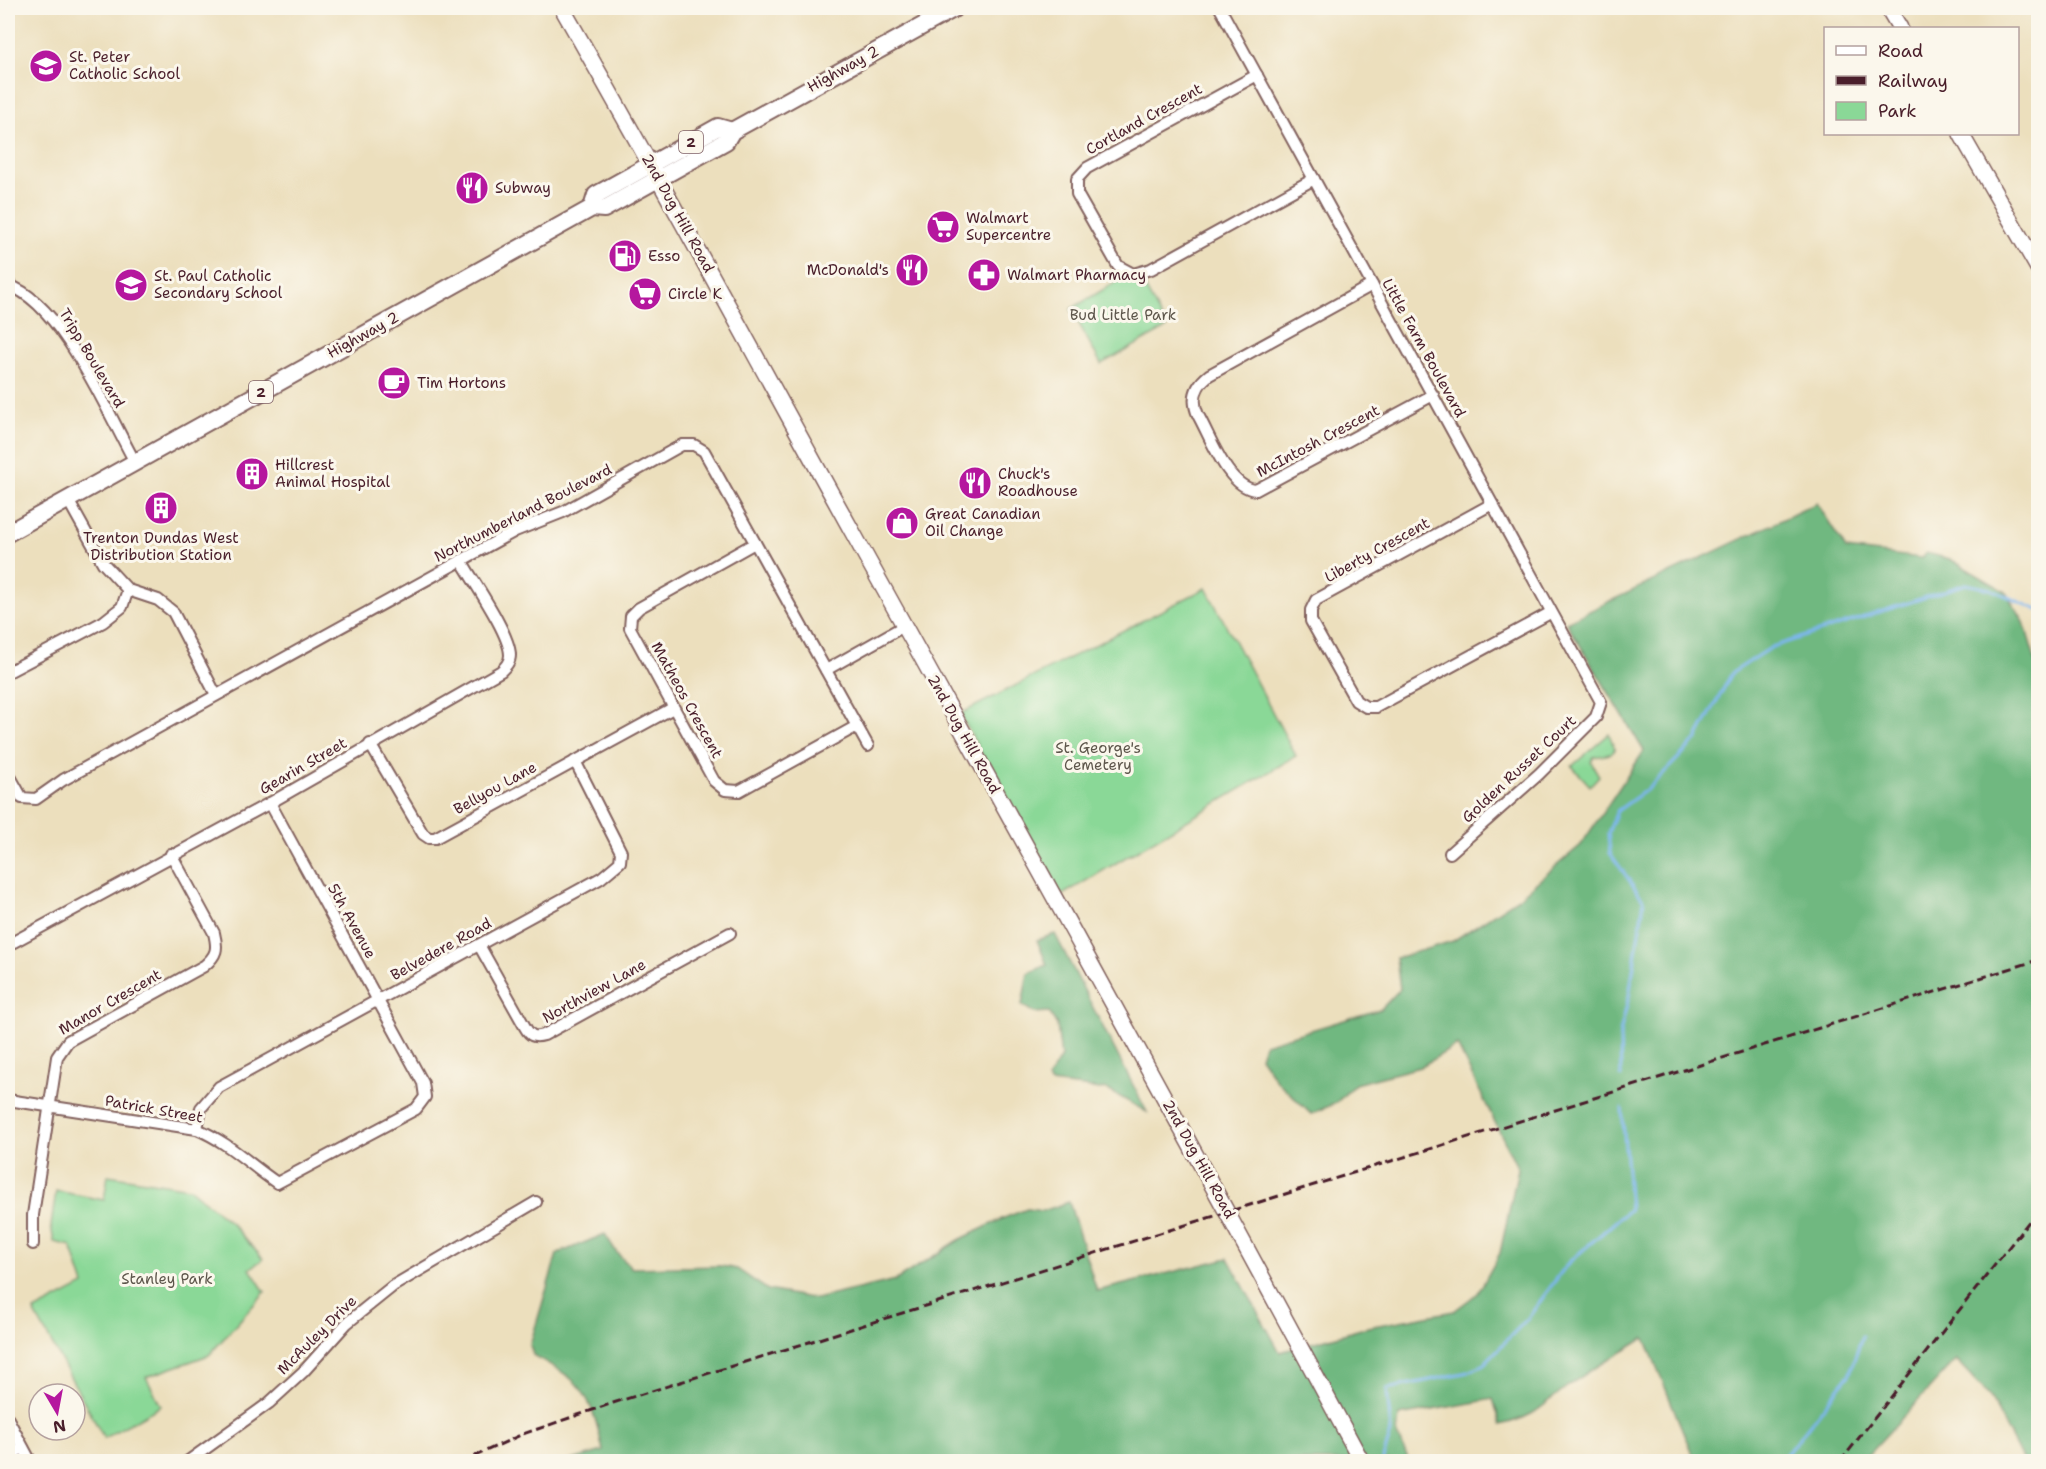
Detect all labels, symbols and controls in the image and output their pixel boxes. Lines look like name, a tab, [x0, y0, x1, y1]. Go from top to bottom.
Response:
legend	[1824, 27, 2019, 135]
text: Road	[1878, 39, 1923, 63]
street label: Highway 2	[804, 41, 882, 97]
place label: St. Peter Catholic School	[69, 47, 180, 84]
school or university icon: St. Peter Catholic School	[28, 48, 64, 84]
text: Railway	[1878, 69, 1948, 93]
street label: Cortland Crescent	[1082, 79, 1206, 159]
text: Park	[1878, 99, 1917, 123]
road number: 2	[679, 131, 703, 153]
street label: 2nd Dug Hill Road	[637, 150, 719, 277]
restaurant icon: Subway	[454, 170, 490, 206]
place label: Subway	[495, 178, 551, 198]
place label: Walmart Supercentre	[966, 208, 1051, 245]
supermarket icon: Walmart Supercentre	[925, 209, 961, 245]
fuel station icon: Esso	[607, 238, 643, 274]
place label: Esso	[648, 246, 680, 266]
restaurant icon: McDonald's	[894, 252, 930, 288]
pharmacy icon: Walmart Pharmacy	[966, 257, 1002, 293]
place label: McDonald's	[807, 260, 889, 280]
place label: Walmart Pharmacy	[1007, 265, 1146, 285]
place label: St. Paul Catholic Secondary School	[154, 266, 283, 303]
school or university icon: St. Paul Catholic Secondary School	[113, 267, 149, 303]
street label: Little Farm Boulevard	[1377, 275, 1471, 422]
supermarket icon: Circle K	[627, 276, 663, 312]
place label: Circle K	[668, 284, 723, 304]
street label: Tripp Boulevard	[54, 305, 130, 412]
park label: Bud Little Park	[1070, 305, 1176, 325]
street label: Highway 2	[324, 307, 402, 363]
cafe icon: Tim Hortons	[376, 365, 412, 401]
place label: Tim Hortons	[417, 373, 506, 393]
road number: 2	[249, 381, 273, 403]
street label: McIntosh Crescent	[1253, 400, 1383, 482]
place label: Hillcrest Animal Hospital	[275, 455, 390, 492]
building icon: Hillcrest Animal Hospital	[234, 456, 270, 492]
street label: Northumberland Boulevard	[431, 459, 616, 567]
place label: Chuck's Roadhouse	[998, 464, 1078, 501]
restaurant icon: Chuck's Roadhouse	[957, 465, 993, 501]
building icon: Trenton Dundas West Distribution Station	[143, 490, 179, 526]
place label: Great Canadian Oil Change	[925, 504, 1040, 541]
shop icon: Great Canadian Oil Change	[884, 505, 920, 541]
street label: Liberty Crescent	[1321, 513, 1433, 587]
place label: Trenton Dundas West Distribution Station	[83, 528, 239, 565]
street label: Matheos Crescent	[647, 638, 727, 762]
street label: 2nd Dug Hill Road	[923, 671, 1005, 798]
street label: Golden Russet Court	[1458, 711, 1580, 827]
street label: Gearin Street	[256, 733, 350, 799]
park label: St. George's Cemetery	[1055, 738, 1141, 775]
street label: Bellyou Lane	[450, 757, 540, 819]
street label: 5th Avenue	[323, 880, 381, 962]
street label: Belvedere Road	[387, 913, 495, 985]
street label: Northview Lane	[539, 954, 649, 1028]
street label: Manor Crescent	[55, 964, 165, 1040]
street label: Patrick Street	[103, 1091, 205, 1127]
street label: 2nd Dug Hill Road	[1158, 1096, 1240, 1223]
park label: Stanley Park	[121, 1269, 213, 1289]
street label: McAuley Drive	[273, 1291, 361, 1379]
north arrow	[27, 1382, 87, 1442]
text: N	[51, 1415, 68, 1438]

